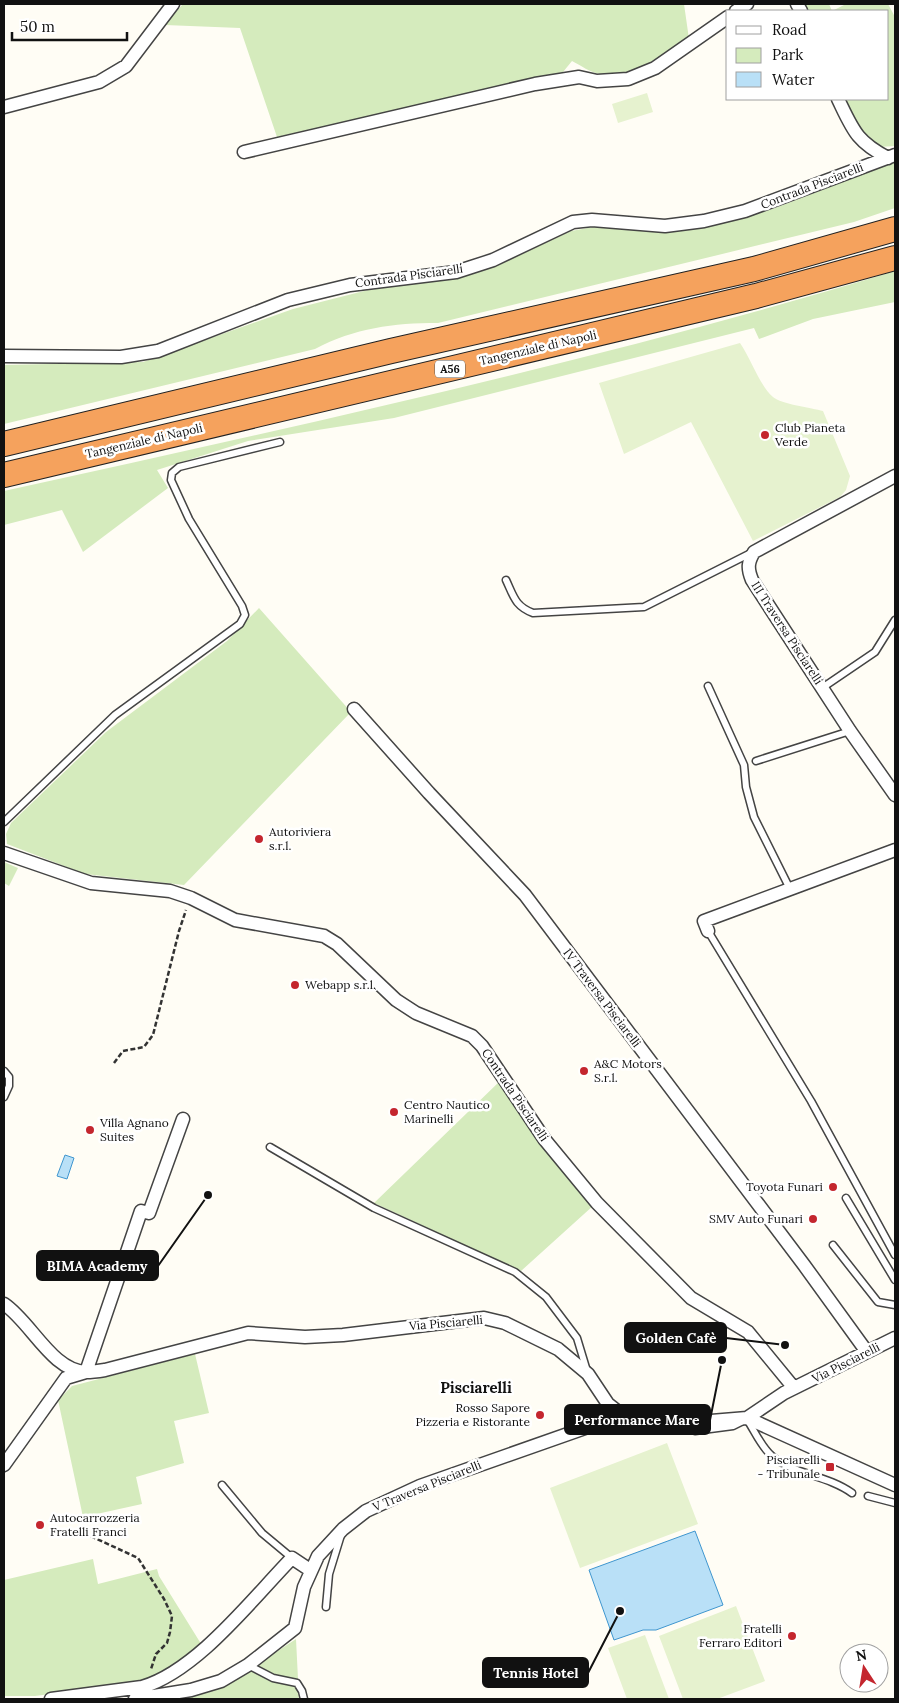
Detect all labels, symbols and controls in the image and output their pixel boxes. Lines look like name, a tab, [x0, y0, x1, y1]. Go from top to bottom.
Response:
scale bar	[12, 10, 128, 42]
legend	[726, 10, 889, 100]
text: 50 m	[20, 17, 55, 36]
text: Road	[772, 20, 807, 39]
text: Park	[772, 45, 803, 64]
text: Water	[772, 70, 815, 89]
street label: Contrada Pisciarelli	[758, 159, 865, 212]
street label: Contrada Pisciarelli	[354, 261, 464, 290]
street label: Tangenziale di Napoli	[478, 327, 598, 368]
road number: A56	[435, 360, 465, 378]
street label: Tangenziale di Napoli	[84, 420, 204, 461]
place label: Club Pianeta Verde	[774, 420, 845, 449]
marker: Club Pianeta Verde	[759, 429, 771, 441]
street label: III Traversa Pisciarelli	[748, 578, 826, 687]
place label: Autoriviera s.r.l.	[268, 824, 331, 853]
marker: Autoriviera s.r.l.	[253, 833, 265, 845]
street label: IV Traversa Pisciarelli	[560, 945, 644, 1050]
place label: Webapp s.r.l.	[305, 977, 376, 992]
marker: Webapp s.r.l.	[289, 979, 301, 991]
street label: Contrada Pisciarelli	[479, 1045, 552, 1144]
place label: A&C Motors S.r.l.	[593, 1056, 662, 1085]
marker: A&C Motors S.r.l.	[578, 1065, 590, 1077]
place label: Centro Nautico Marinelli	[404, 1097, 490, 1126]
marker: Centro Nautico Marinelli	[388, 1106, 400, 1118]
place label: Villa Agnano Suites	[99, 1115, 169, 1144]
marker: Villa Agnano Suites	[84, 1124, 96, 1136]
place label: Toyota Funari	[746, 1179, 823, 1194]
marker: Toyota Funari	[827, 1181, 839, 1193]
place label: SMV Auto Funari	[709, 1211, 803, 1226]
marker: SMV Auto Funari	[807, 1213, 819, 1225]
callout: BIMA Academy	[37, 1251, 158, 1280]
text: BIMA Academy	[46, 1257, 148, 1275]
street label: Via Pisciarelli	[407, 1312, 483, 1333]
callout: Golden Cafè	[625, 1323, 726, 1352]
text: Golden Cafè	[636, 1329, 717, 1347]
street label: Via Pisciarelli	[808, 1339, 882, 1386]
district label: Pisciarelli	[440, 1378, 512, 1397]
place label: Rosso Sapore Pizzeria e Ristorante	[415, 1400, 530, 1429]
callout: Performance Mare	[565, 1405, 710, 1434]
marker: Rosso Sapore Pizzeria e Ristorante	[534, 1409, 546, 1421]
text: Performance Mare	[574, 1411, 700, 1429]
place label: Pisciarelli - Tribunale	[758, 1452, 820, 1481]
street label: V Traversa Pisciarelli	[369, 1457, 483, 1515]
marker: Pisciarelli - Tribunale	[824, 1461, 836, 1473]
place label: Autocarrozzeria Fratelli Franci	[49, 1510, 140, 1539]
marker: Autocarrozzeria Fratelli Franci	[34, 1519, 46, 1531]
place label: Fratelli Ferraro Editori	[699, 1621, 782, 1650]
marker: Fratelli Ferraro Editori	[786, 1630, 798, 1642]
north arrow	[839, 1643, 889, 1693]
text: N	[854, 1645, 869, 1665]
callout: Tennis Hotel	[483, 1658, 588, 1687]
text: Tennis Hotel	[493, 1664, 579, 1682]

